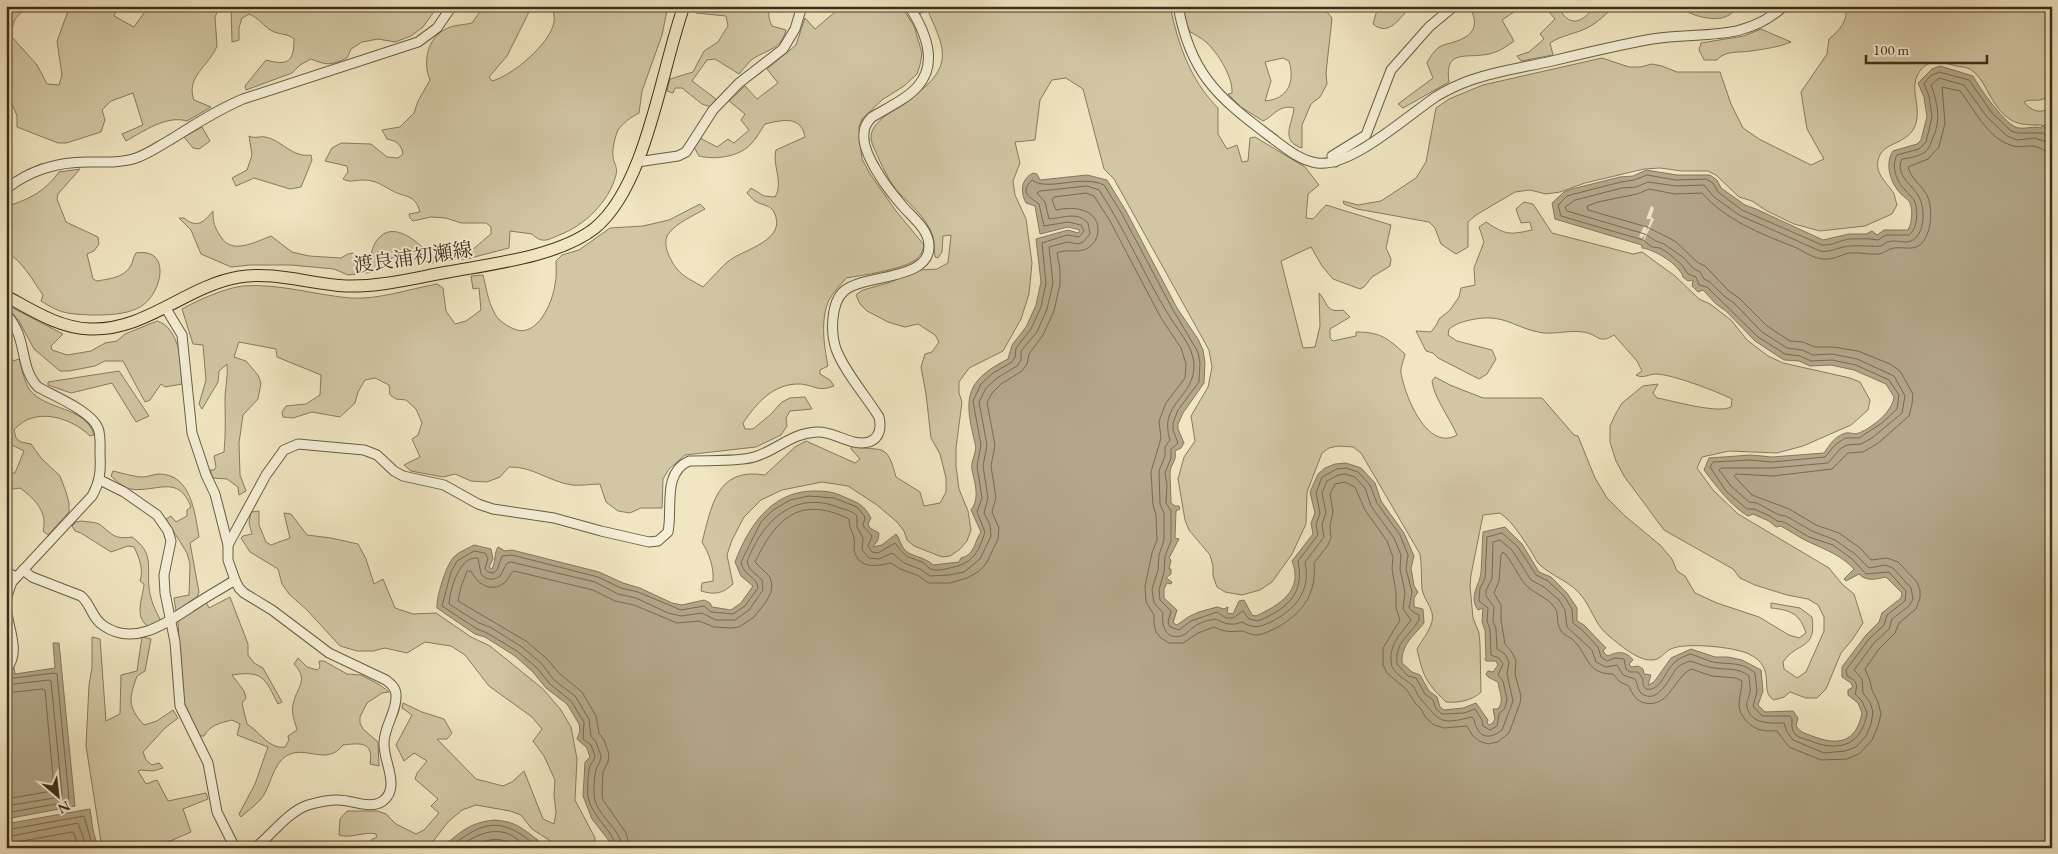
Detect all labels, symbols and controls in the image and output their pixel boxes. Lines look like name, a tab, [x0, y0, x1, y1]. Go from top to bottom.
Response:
scale bar	[1866, 32, 1987, 64]
text: 100 m	[1873, 40, 1910, 59]
street label: 渡良浦初瀬線	[352, 236, 474, 278]
north arrow	[32, 772, 82, 822]
text: N	[54, 797, 73, 818]

